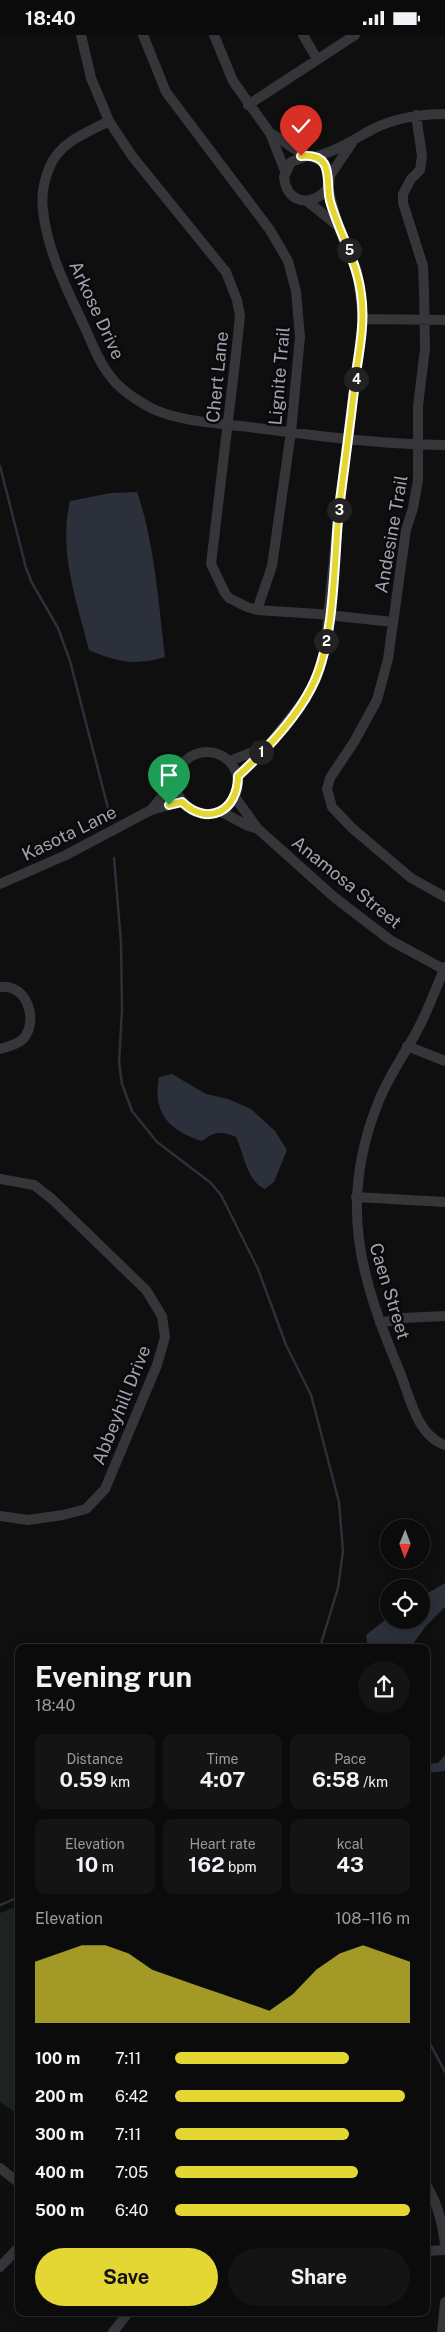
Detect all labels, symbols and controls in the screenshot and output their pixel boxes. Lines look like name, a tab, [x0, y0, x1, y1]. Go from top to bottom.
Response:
text: 18:40	[25, 7, 76, 29]
pin	[280, 105, 322, 156]
icon: check	[287, 112, 315, 140]
pin: 5	[336, 237, 362, 263]
text: 5	[345, 242, 354, 258]
street label: Arkose Drive	[65, 257, 129, 363]
street label: Lignite Trail	[264, 326, 294, 426]
street label: Chert Lane	[202, 330, 232, 424]
pin: 4	[344, 367, 368, 391]
text: 4	[352, 371, 361, 387]
street label: Andesine Trail	[370, 473, 412, 595]
pin: 3	[326, 497, 352, 523]
text: 3	[335, 502, 344, 518]
pin: 2	[314, 629, 338, 653]
text: 2	[322, 633, 331, 649]
pin: 1	[248, 739, 274, 765]
text: 1	[259, 744, 265, 760]
pin	[148, 754, 190, 805]
icon: arrive	[155, 761, 183, 789]
street label: Kasota Lane	[18, 801, 120, 865]
street label: Anamosa Street	[288, 831, 406, 933]
street label: Caen Street	[365, 1240, 415, 1342]
street label: Abbeyhill Drive	[87, 1342, 155, 1468]
north arrow	[380, 1519, 430, 1569]
map controls	[380, 1519, 430, 1629]
button: locate	[380, 1579, 430, 1629]
text: Evening run	[35, 1660, 192, 1693]
button: share	[358, 1661, 410, 1713]
text: 18:40	[35, 1696, 75, 1715]
text: Distance	[66, 1751, 123, 1767]
text: Time	[207, 1751, 238, 1767]
text: Pace	[334, 1751, 366, 1767]
text: 0.59	[60, 1767, 107, 1792]
text: 4:07	[200, 1767, 245, 1792]
text: 6:58	[312, 1767, 360, 1792]
text: km	[107, 1774, 130, 1790]
text: /km	[360, 1774, 388, 1790]
text: Elevation	[65, 1836, 125, 1852]
text: Heart rate	[189, 1836, 256, 1852]
text: kcal	[337, 1836, 364, 1852]
text: 10	[76, 1852, 98, 1877]
text: 162	[188, 1852, 224, 1877]
text: 43	[336, 1852, 364, 1877]
text: m	[98, 1859, 114, 1875]
text: bpm	[224, 1859, 257, 1875]
text: Elevation	[35, 1909, 103, 1928]
text: 108–116 m	[335, 1909, 410, 1928]
text: 100 m	[35, 2049, 80, 2068]
text: 7:11	[115, 2049, 141, 2068]
text: 200 m	[35, 2087, 84, 2106]
text: 6:42	[115, 2087, 148, 2106]
text: 300 m	[35, 2125, 84, 2144]
text: 7:11	[115, 2125, 141, 2144]
text: 400 m	[35, 2163, 84, 2182]
text: 7:05	[115, 2163, 148, 2182]
text: 500 m	[35, 2201, 84, 2220]
text: 6:40	[115, 2201, 148, 2220]
button: Save	[35, 2248, 218, 2306]
button: Share	[228, 2248, 410, 2306]

